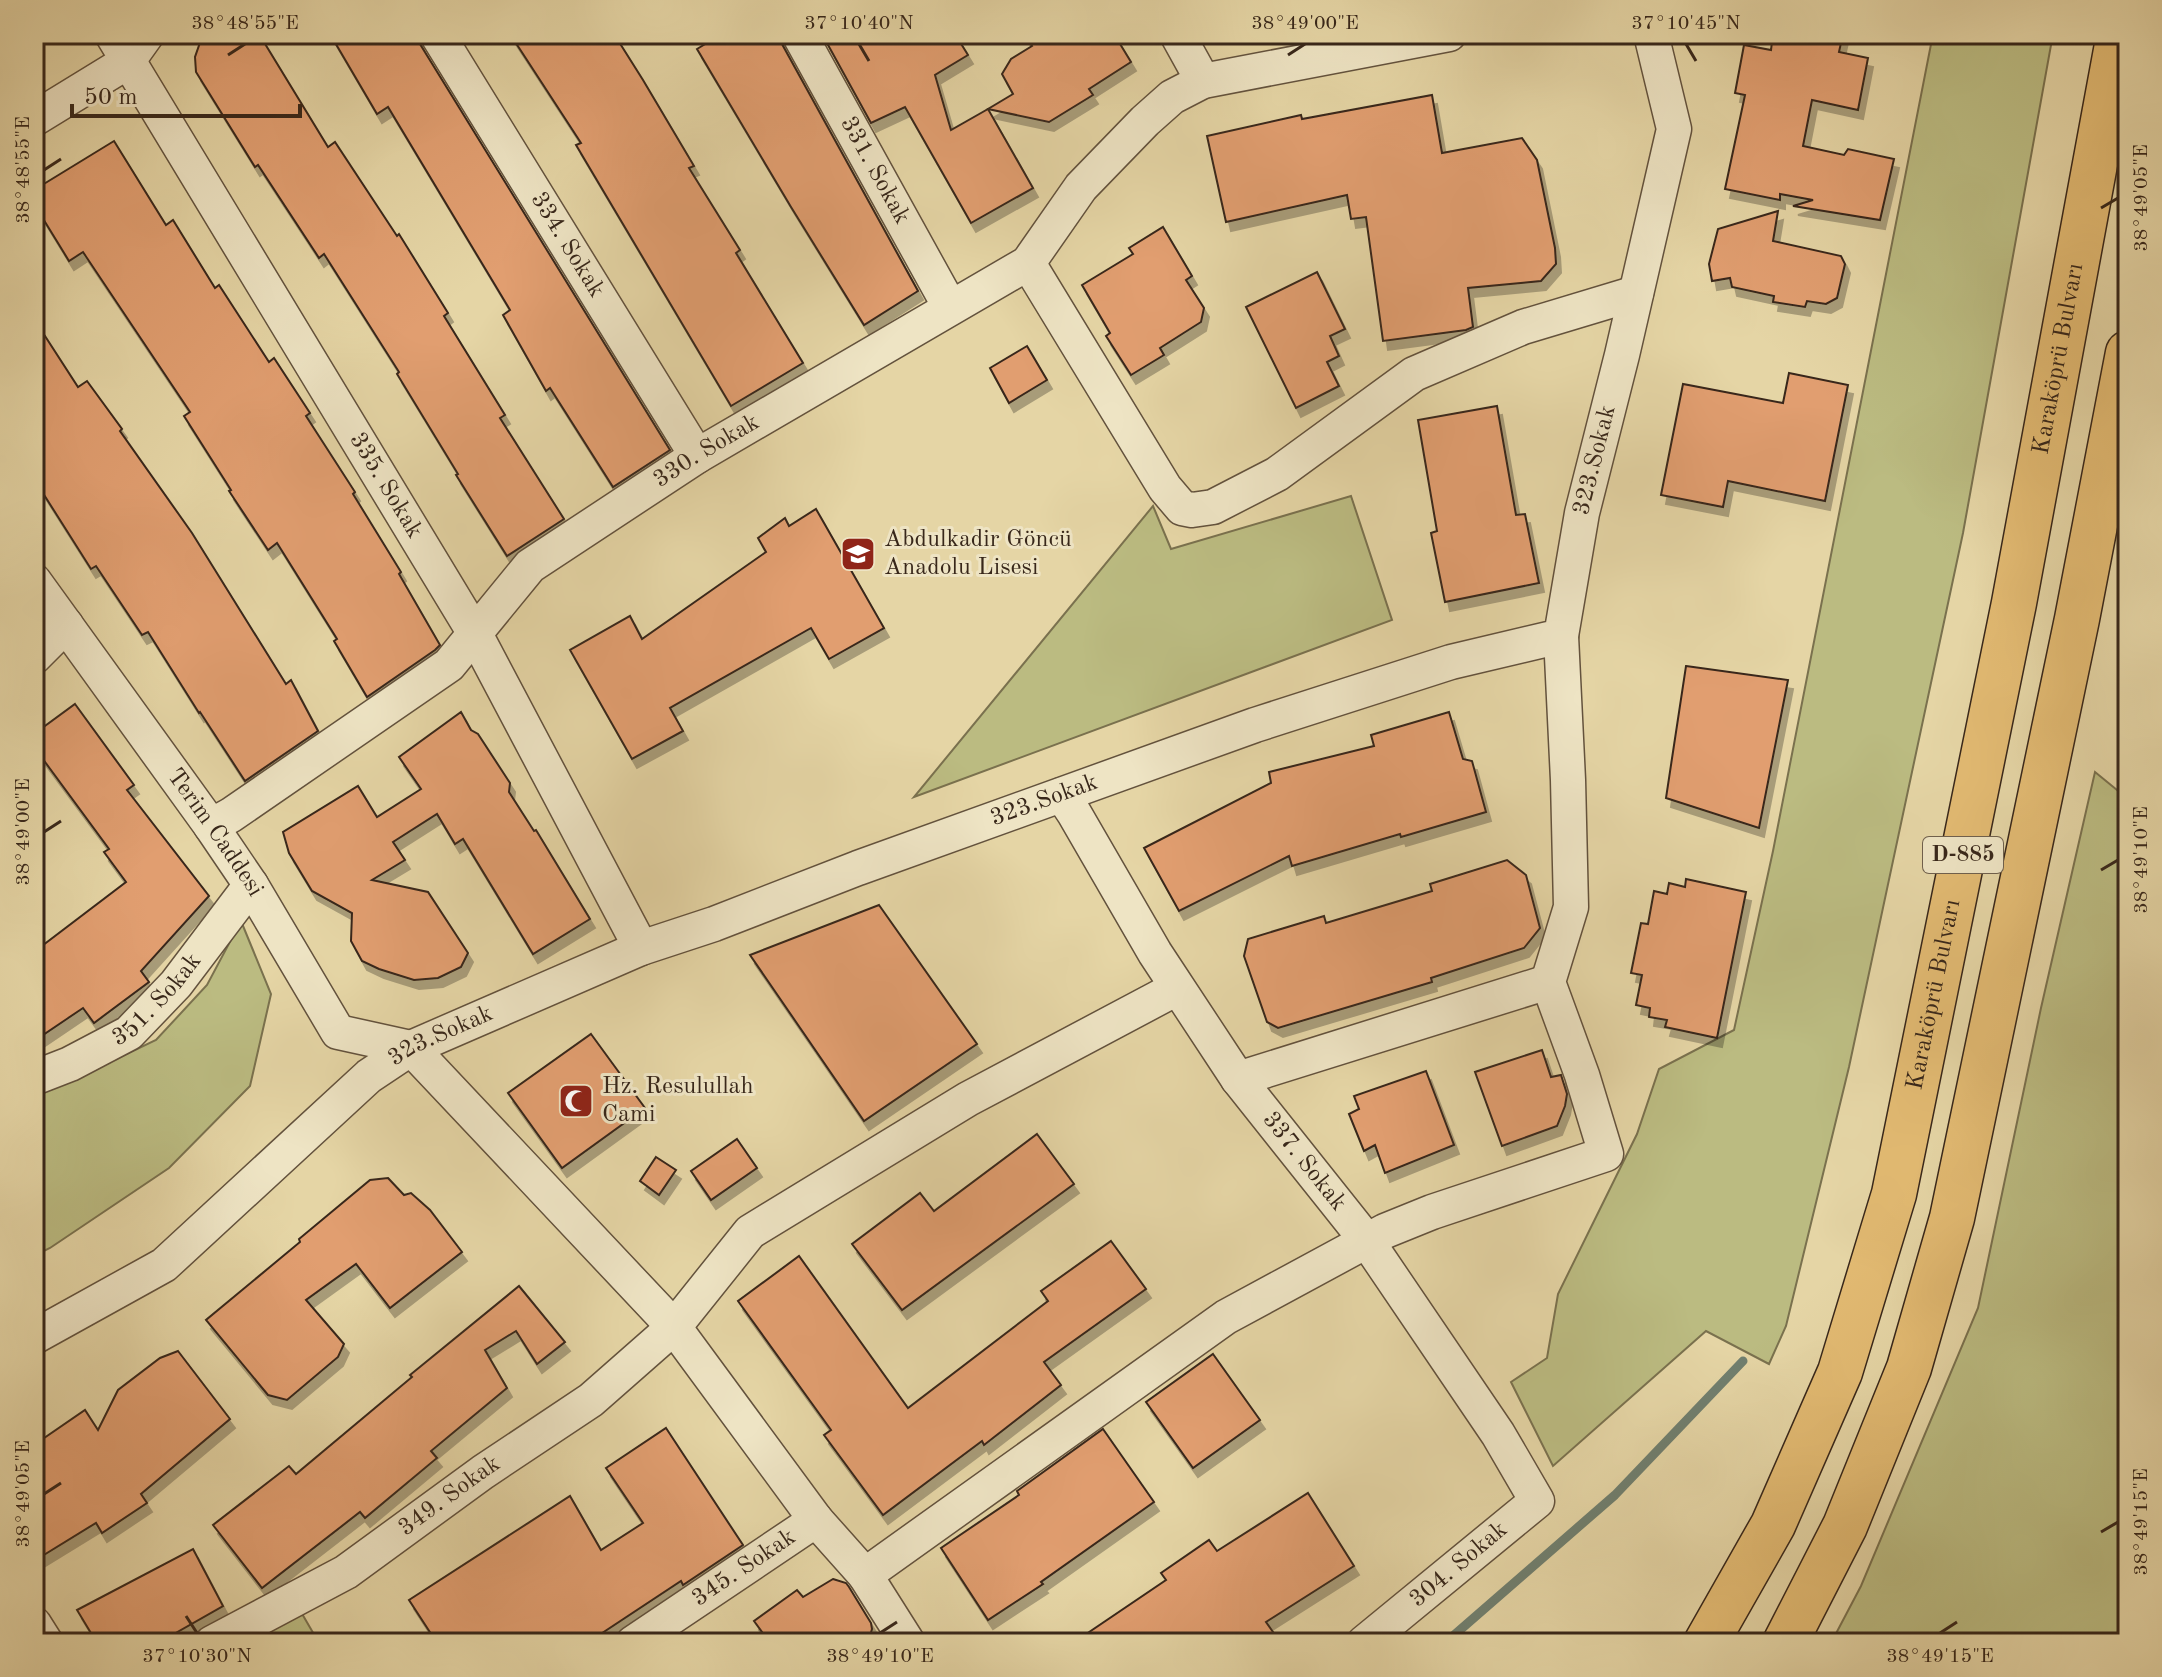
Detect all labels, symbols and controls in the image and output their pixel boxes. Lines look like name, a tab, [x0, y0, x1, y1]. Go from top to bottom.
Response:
text: 38°48'55"E	[191, 14, 299, 34]
text: 37°10'40"N	[804, 14, 914, 34]
text: 38°49'00"E	[1251, 14, 1359, 34]
text: 37°10'45"N	[1631, 14, 1741, 34]
scale bar	[72, 68, 300, 118]
text: 50 m	[84, 86, 138, 110]
street label: 331. Sokak	[835, 113, 914, 228]
text: 38°48'55"E	[14, 116, 34, 224]
text: 38°49'05"E	[2132, 144, 2152, 252]
street label: 334. Sokak	[526, 188, 608, 302]
street label: Karaköprü Bulvarı	[2030, 261, 2088, 456]
street label: 323.Sokak	[1570, 403, 1621, 518]
street label: 330. Sokak	[650, 410, 764, 493]
street label: 335. Sokak	[344, 429, 426, 543]
place label: Abdulkadir Göncü Anadolu Lisesi	[884, 528, 1072, 580]
school or university icon: Abdulkadir Göncü Anadolu Lisesi	[839, 535, 877, 573]
street label: Terim Caddesi	[162, 765, 267, 901]
street label: 323.Sokak	[987, 771, 1101, 831]
text: 38°49'00"E	[14, 778, 34, 886]
text: 38°49'10"E	[2132, 806, 2152, 914]
road number: D-885	[1923, 837, 2003, 873]
street label: Karaköprü Bulvarı	[1903, 897, 1966, 1092]
street label: 351. Sokak	[109, 949, 206, 1051]
street label: 323.Sokak	[384, 1002, 497, 1071]
place label: Hz. Resulullah Cami	[602, 1075, 754, 1127]
mosque icon: Hz. Resulullah Cami	[557, 1082, 595, 1120]
street label: 337. Sokak	[1257, 1108, 1350, 1216]
text: 38°49'05"E	[14, 1440, 34, 1548]
street label: 349. Sokak	[395, 1452, 505, 1541]
text: 38°49'15"E	[2132, 1468, 2152, 1576]
street label: 304. Sokak	[1406, 1518, 1512, 1612]
street label: 345. Sokak	[688, 1525, 800, 1611]
text: 37°10'30"N	[142, 1647, 252, 1667]
text: 38°49'10"E	[826, 1647, 934, 1667]
text: 38°49'15"E	[1886, 1647, 1994, 1667]

